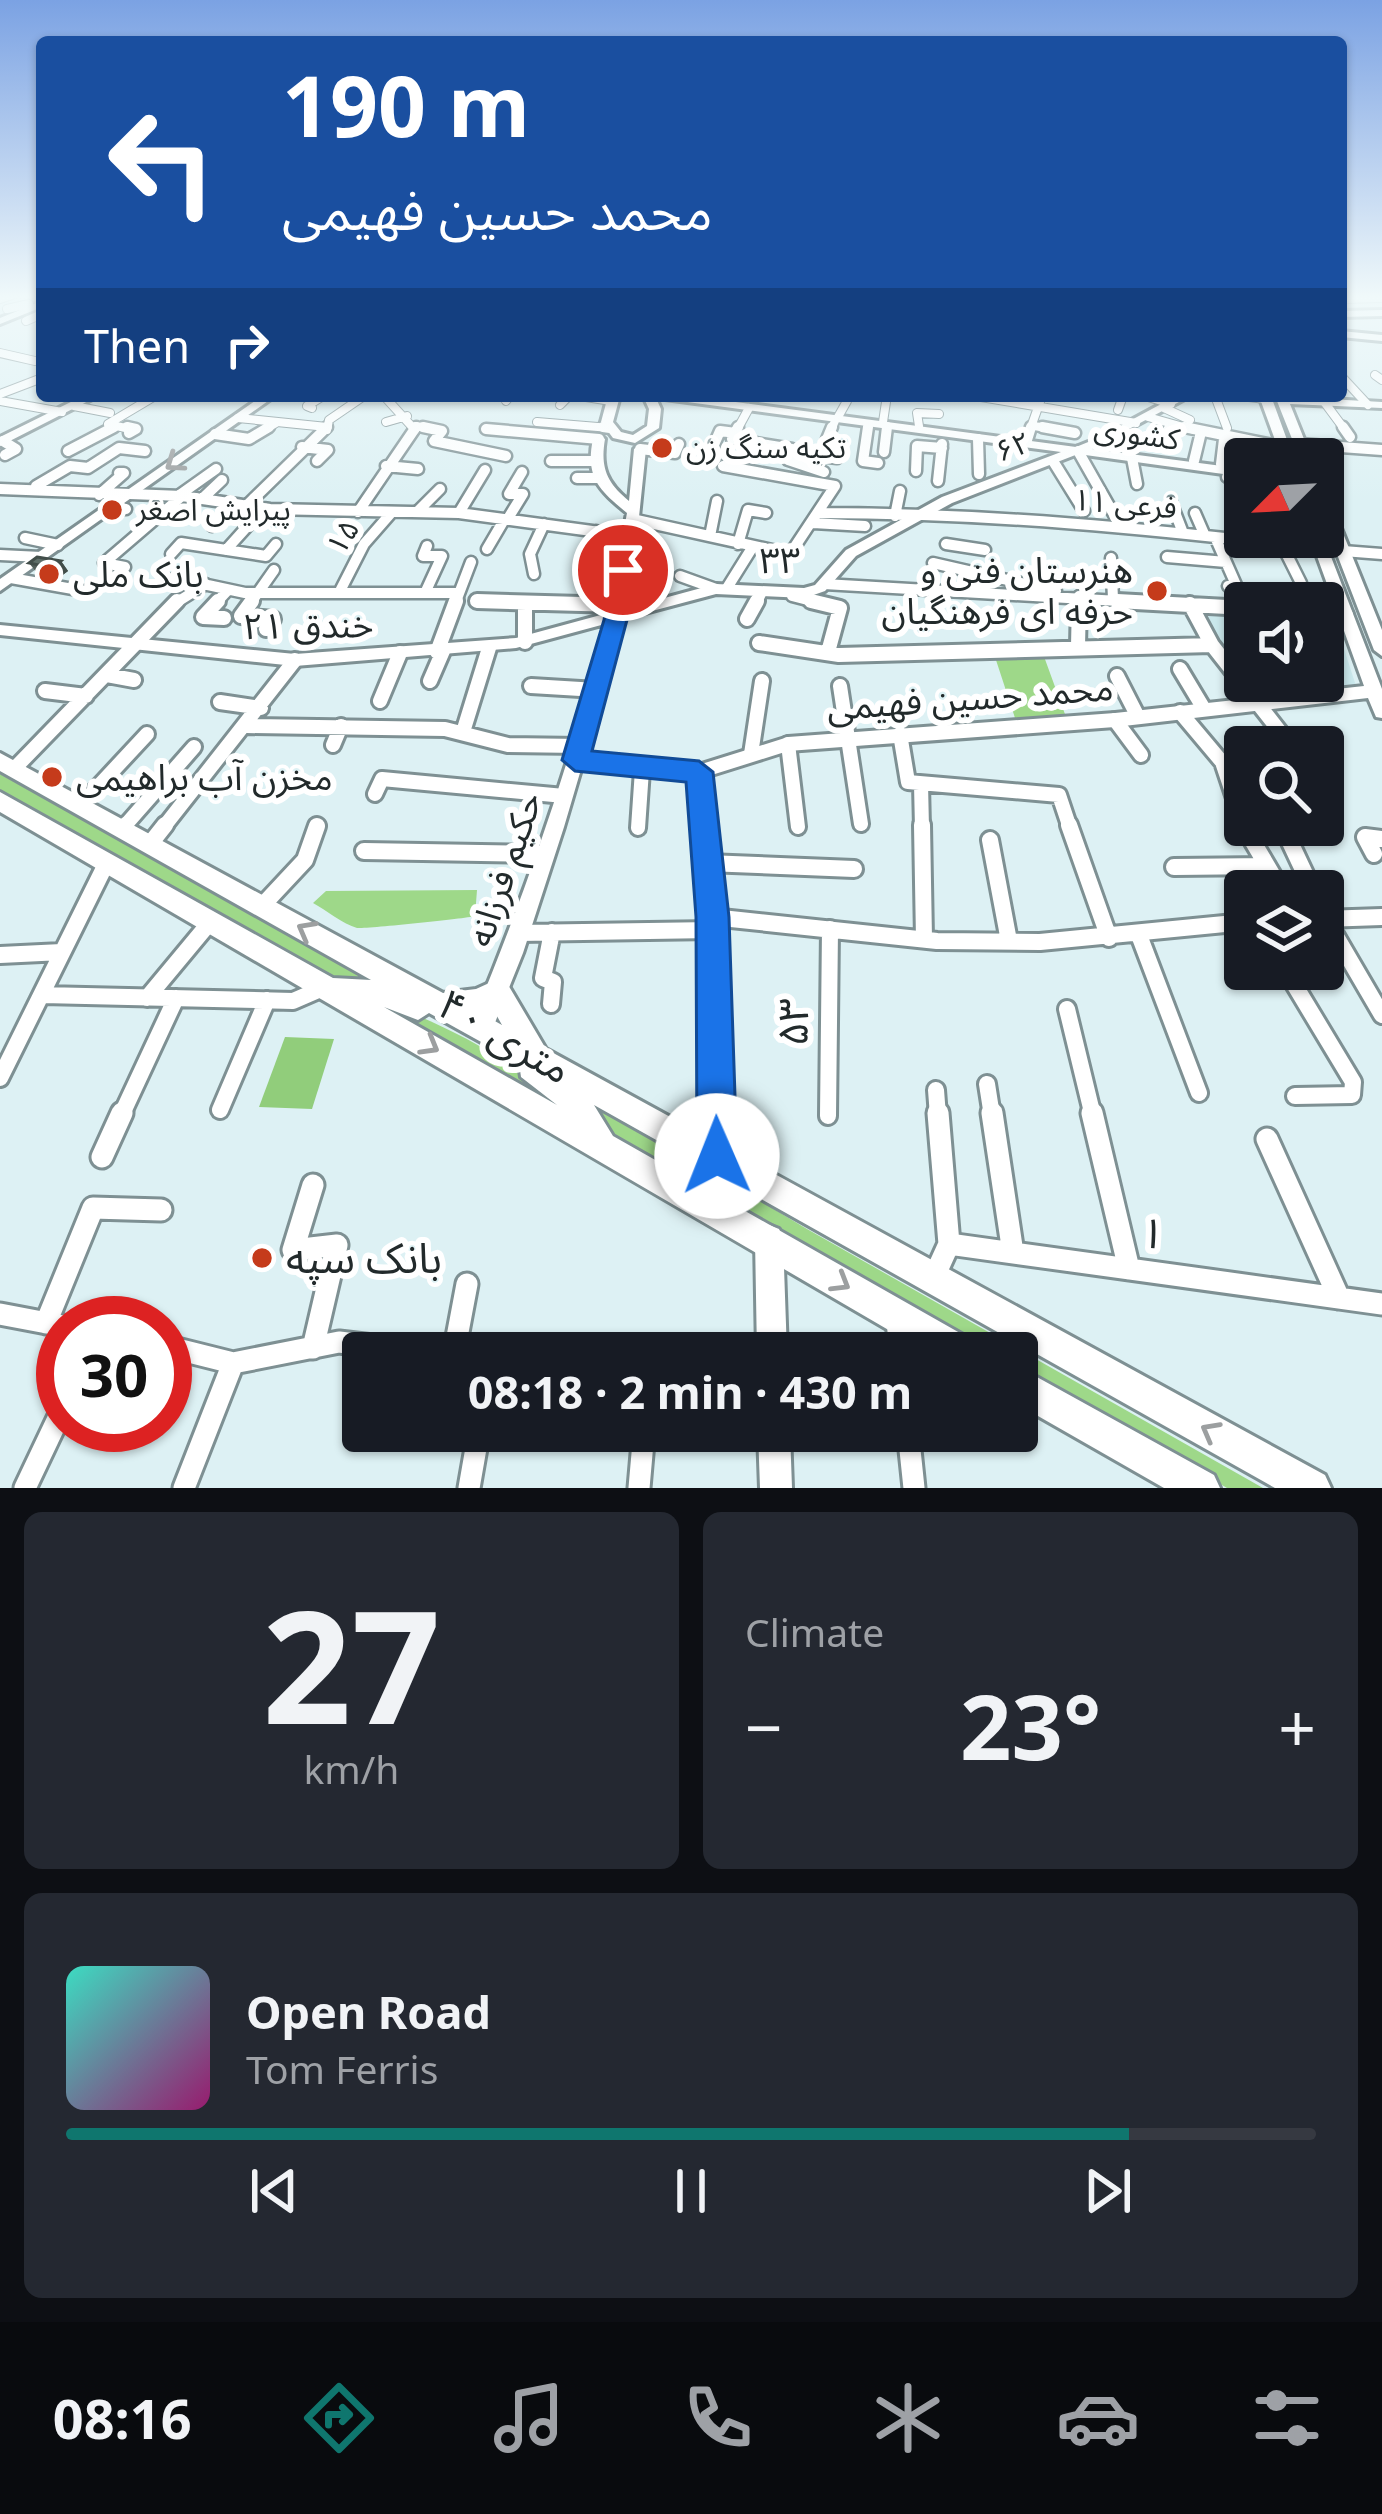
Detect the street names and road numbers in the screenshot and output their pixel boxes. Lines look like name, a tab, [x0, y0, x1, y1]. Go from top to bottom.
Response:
street label: کشوری	[1092, 406, 1183, 459]
street label: ۶۲	[989, 420, 1036, 471]
street label: فرعی ۱۱	[1072, 478, 1179, 527]
street label: ۱۵	[315, 511, 368, 562]
street label: ۳۳	[759, 535, 801, 584]
street label: ۲۱ خندق	[242, 599, 374, 650]
street label: محمد حسین فهیمی	[825, 662, 1115, 731]
street label: حکیم فرزانه	[454, 785, 557, 954]
street label: ۴۰ متری	[429, 974, 583, 1096]
street label: ۵۳	[763, 997, 820, 1046]
street label: ۱	[1137, 1202, 1169, 1261]

